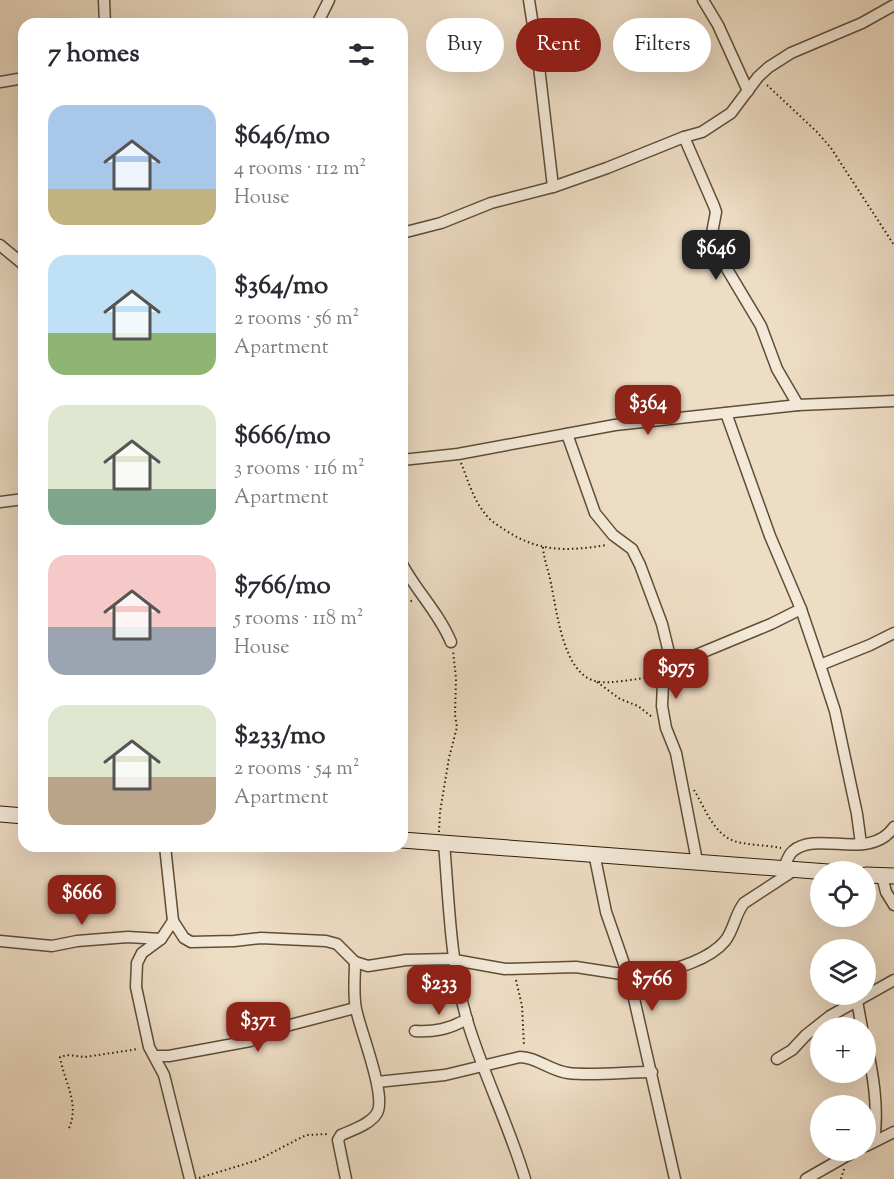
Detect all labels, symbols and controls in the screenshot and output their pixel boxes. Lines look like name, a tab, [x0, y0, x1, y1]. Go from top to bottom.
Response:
chip: Buy	[426, 18, 504, 72]
chip: Rent	[516, 18, 601, 72]
chip: Filters	[613, 18, 711, 72]
text: 7 homes	[48, 36, 139, 73]
icon: filters	[345, 38, 378, 71]
text: $646/mo	[234, 118, 330, 155]
icon: home	[96, 129, 168, 201]
text: 4 rooms · 112 m²	[234, 155, 366, 184]
text: House	[234, 184, 289, 213]
pin: $646	[680, 230, 752, 281]
text: $646	[696, 235, 736, 264]
text: $364/mo	[234, 268, 328, 305]
icon: home	[96, 279, 168, 351]
text: 2 rooms · 56 m²	[234, 305, 359, 334]
text: Apartment	[234, 334, 329, 363]
pin: $364	[612, 385, 684, 436]
text: $364	[629, 390, 667, 419]
text: $666/mo	[234, 418, 331, 455]
icon: home	[96, 429, 168, 501]
text: 3 rooms · 116 m²	[234, 455, 365, 484]
text: Apartment	[234, 484, 329, 513]
text: $766/mo	[234, 568, 331, 605]
icon: home	[96, 579, 168, 651]
text: 5 rooms · 118 m²	[234, 605, 364, 634]
text: House	[234, 634, 289, 663]
pin: $975	[640, 649, 712, 700]
text: $975	[657, 654, 695, 683]
text: $233/mo	[234, 718, 326, 755]
icon: home	[96, 729, 168, 801]
text: 2 rooms · 54 m²	[234, 755, 359, 784]
text: Apartment	[234, 784, 329, 813]
map controls	[810, 861, 876, 1161]
button: locate	[810, 861, 876, 927]
pin: $666	[46, 875, 118, 926]
text: $666	[62, 880, 102, 909]
button: layers	[810, 939, 876, 1005]
pin: $766	[616, 961, 688, 1012]
pin: $233	[403, 965, 475, 1016]
text: $766	[632, 966, 672, 995]
text: $233	[421, 970, 457, 999]
pin: $371	[222, 1002, 294, 1053]
text: $371	[240, 1007, 276, 1036]
button: +	[810, 1017, 876, 1083]
button: −	[810, 1095, 876, 1161]

